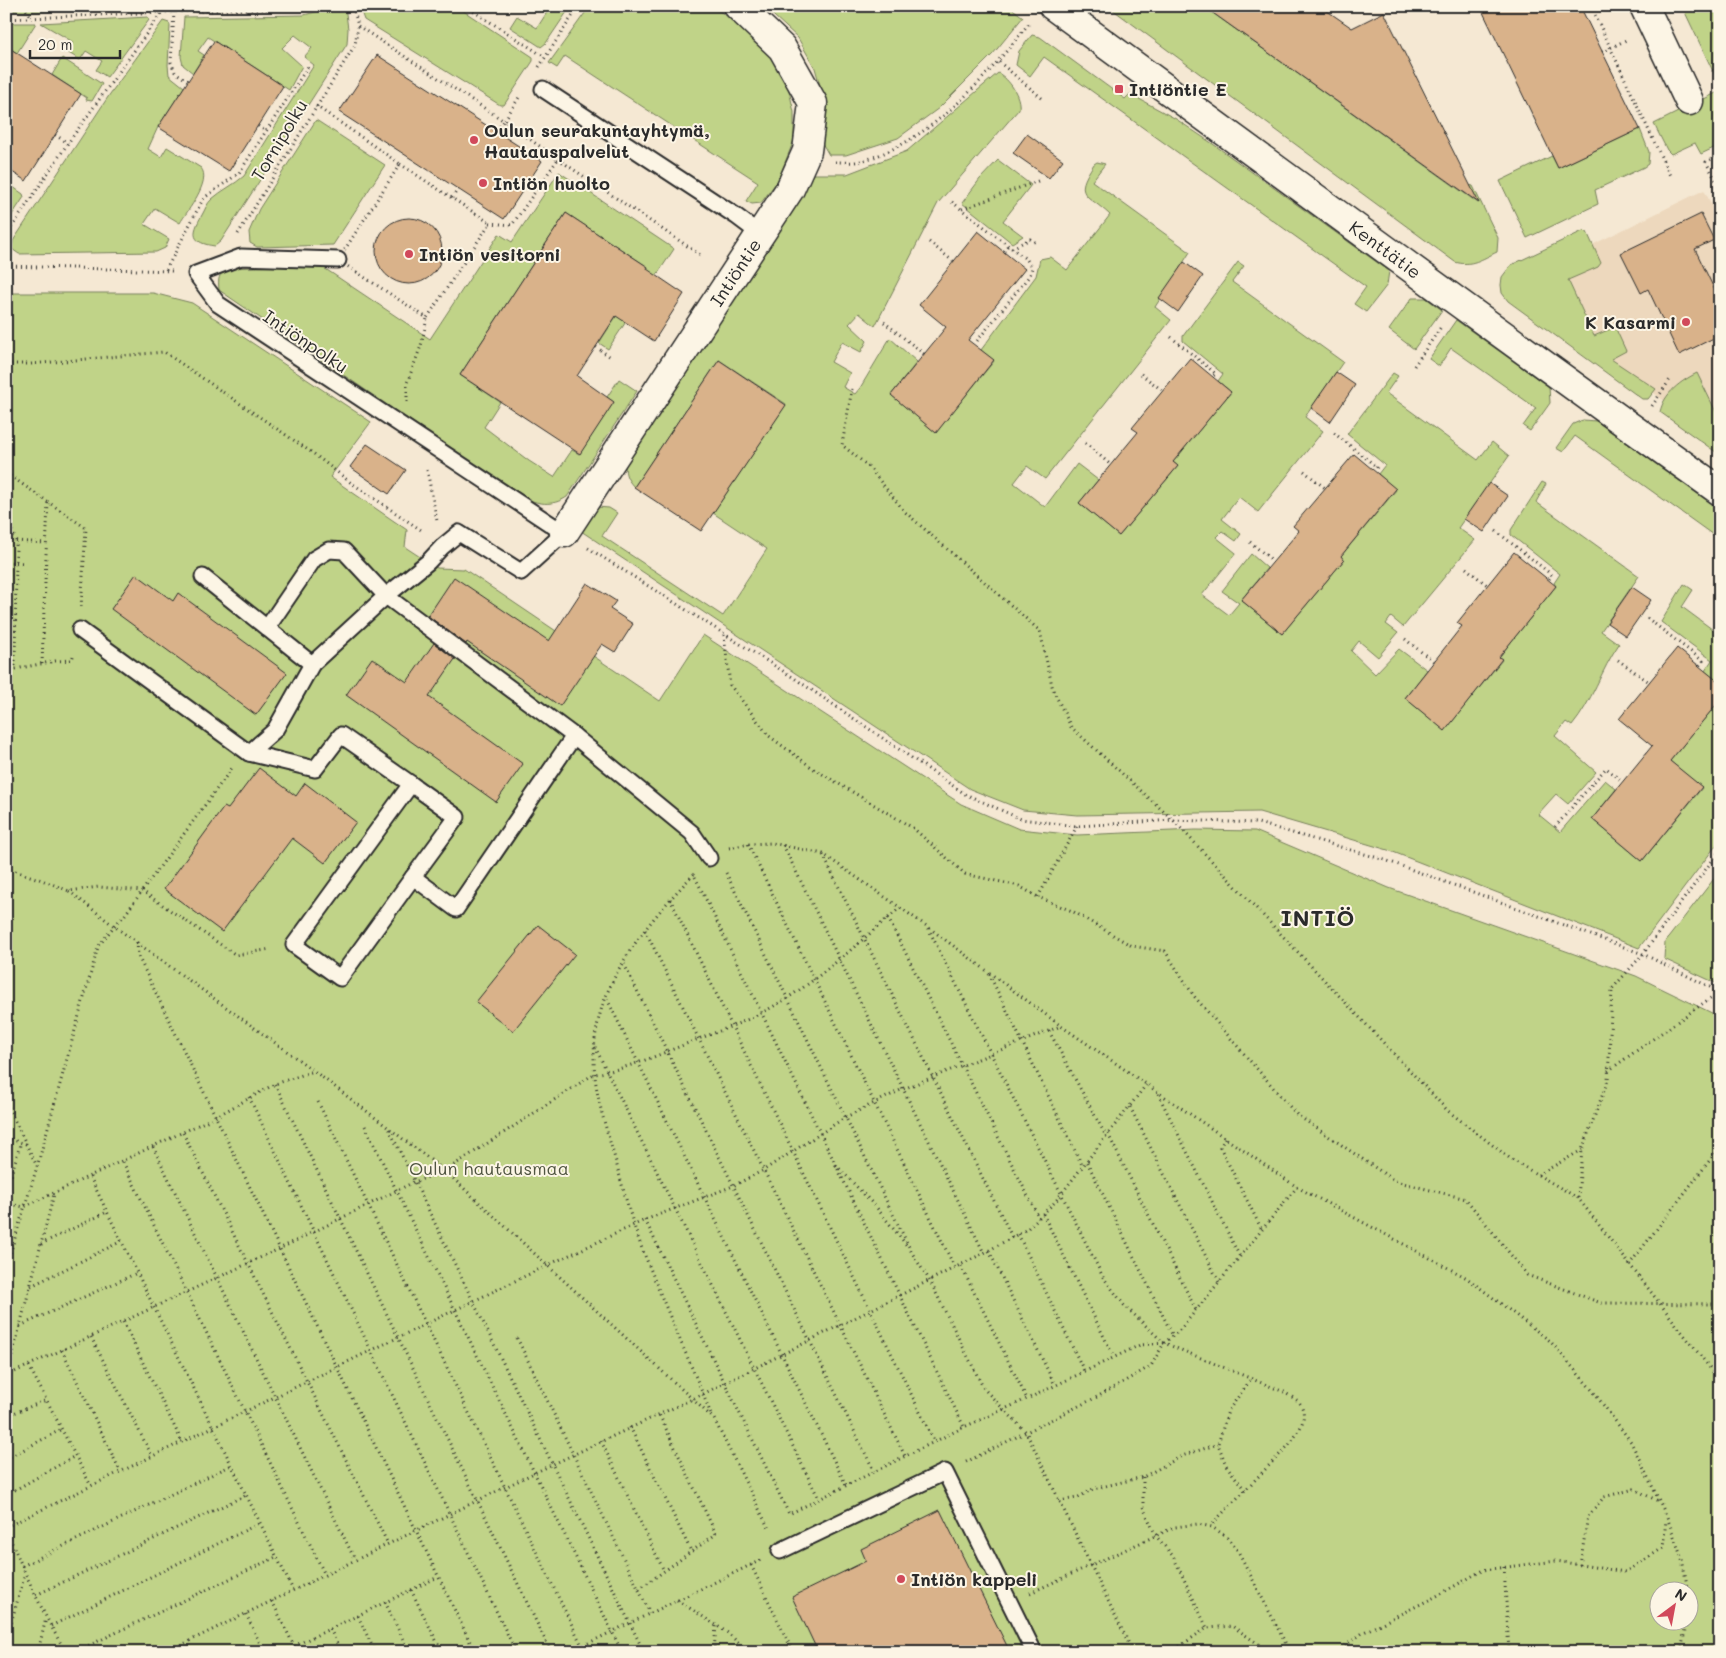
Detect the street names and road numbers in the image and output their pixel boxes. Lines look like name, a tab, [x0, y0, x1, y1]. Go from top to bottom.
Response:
street label: Tornipolku	[245, 95, 313, 185]
street label: Kenttätie	[1345, 215, 1426, 284]
street label: Intiöntie	[704, 234, 766, 311]
street label: Intiönpolku	[259, 304, 353, 378]

